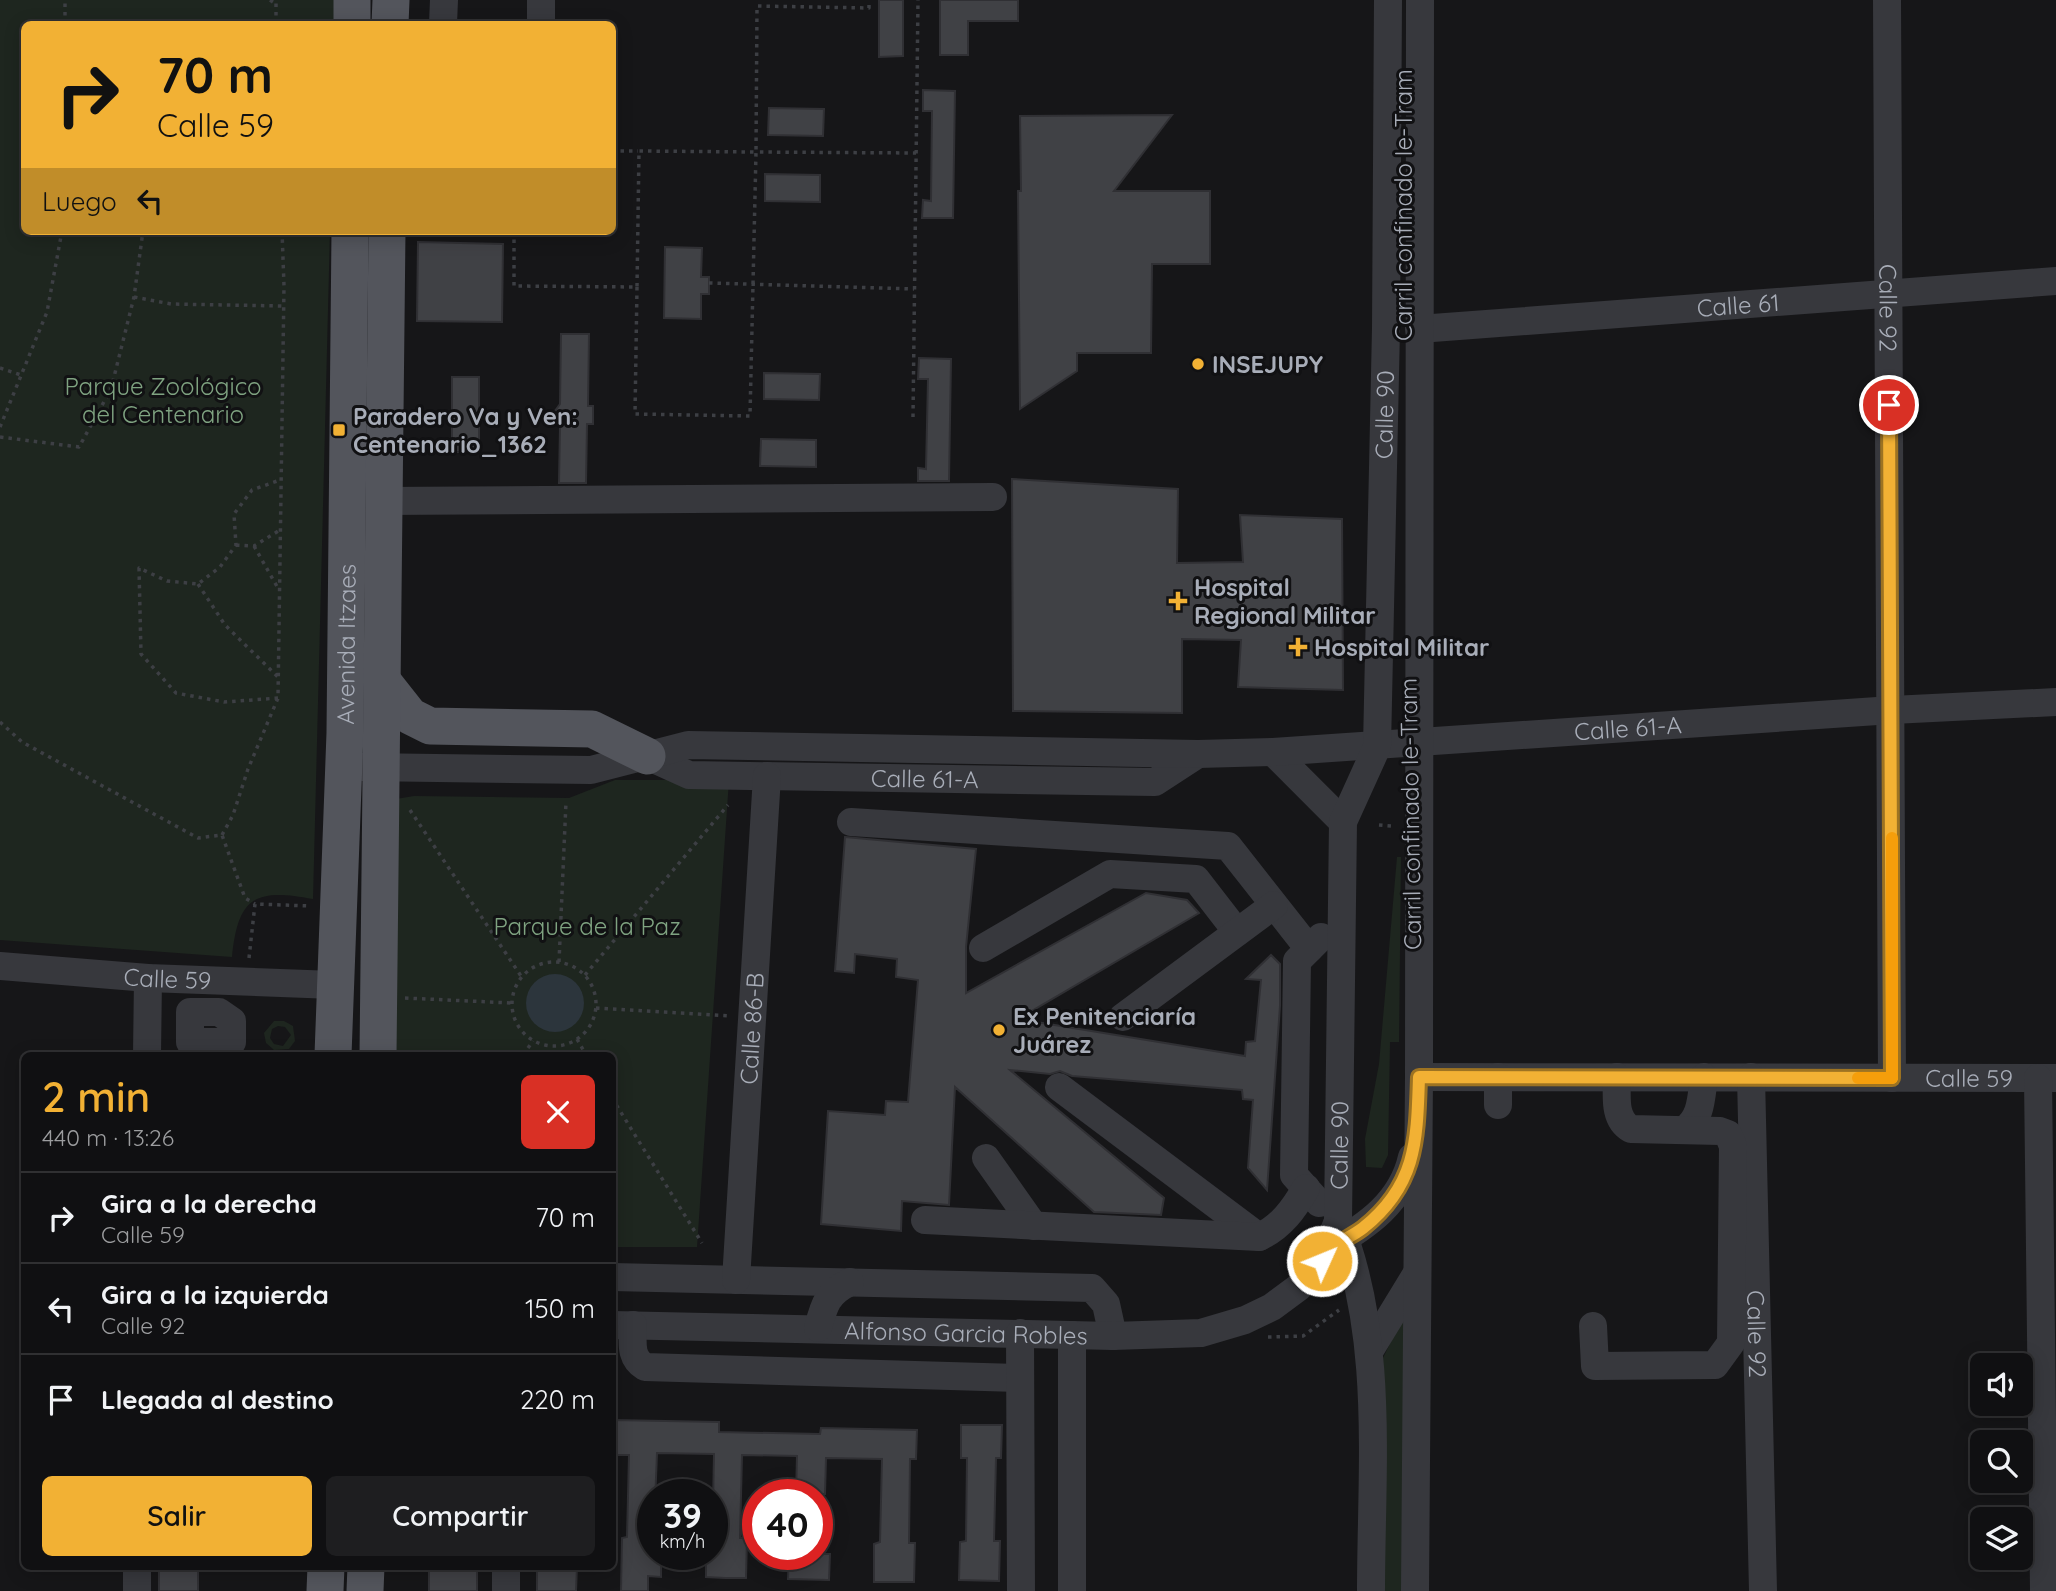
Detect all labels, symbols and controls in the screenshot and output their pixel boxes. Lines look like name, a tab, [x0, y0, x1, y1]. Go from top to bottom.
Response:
text: 70 m	[157, 44, 273, 105]
icon: right	[42, 49, 133, 140]
street label: Carril confinado Ie-Tram	[1388, 69, 1418, 341]
text: Calle 59	[157, 105, 274, 145]
icon: left	[131, 182, 169, 220]
text: Luego	[42, 185, 117, 218]
street label: Calle 92	[1873, 264, 1904, 352]
street label: Calle 61	[1696, 287, 1781, 323]
place label: INSEJUPY	[1212, 349, 1323, 379]
marker: INSEJUPY	[1190, 356, 1206, 372]
street label: Calle 90	[1368, 370, 1400, 459]
park label: Parque Zoológico del Centenario	[64, 371, 262, 429]
pin	[1859, 375, 1919, 435]
icon: arrive	[1870, 386, 1908, 424]
place label: Paradero Va y Ven: Centenario_1362	[353, 401, 578, 459]
marker: Paradero Va y Ven: Centenario_1362	[331, 422, 347, 438]
street label: Avenida Itzaes	[330, 564, 362, 725]
place label: Hospital Regional Militar	[1194, 572, 1376, 630]
marker: Hospital Regional Militar	[1168, 591, 1188, 611]
place label: Hospital Militar	[1314, 632, 1489, 662]
marker: Hospital Militar	[1288, 637, 1308, 657]
street label: Carril confinado Ie-Tram	[1393, 678, 1427, 950]
street label: Calle 61-A	[1573, 709, 1683, 747]
street label: Calle 61-A	[871, 763, 979, 794]
park label: Parque de la Paz	[493, 911, 681, 941]
street label: Calle 59	[123, 961, 212, 995]
street label: Calle 86-B	[733, 972, 770, 1085]
place label: Ex Penitenciaría Juárez	[1013, 1001, 1196, 1059]
marker: Ex Penitenciaría Juárez	[991, 1022, 1007, 1038]
street label: Calle 59	[1925, 1063, 2013, 1093]
text: 2 min	[42, 1070, 150, 1123]
button: close	[521, 1075, 595, 1149]
street label: Calle 90	[1323, 1101, 1355, 1190]
text: 440 m · 13:26	[42, 1123, 174, 1152]
text: Gira a la derecha	[101, 1187, 317, 1220]
icon: right	[42, 1199, 80, 1237]
text: 70 m	[535, 1201, 595, 1234]
text: Calle 59	[101, 1220, 185, 1249]
position arrow	[1285, 1224, 1359, 1298]
text: Gira a la izquierda	[101, 1278, 329, 1311]
icon: left	[42, 1290, 80, 1328]
street label: Calle 92	[1741, 1290, 1773, 1378]
text: 150 m	[525, 1292, 595, 1325]
text: Calle 92	[101, 1311, 185, 1340]
street label: Alfonso Garcia Robles	[844, 1315, 1088, 1350]
map controls	[1970, 1353, 2033, 1570]
button: sound	[1970, 1353, 2033, 1416]
icon: arrive	[42, 1381, 80, 1419]
text: Llegada al destino	[101, 1383, 334, 1416]
text: 220 m	[520, 1383, 595, 1416]
button: search	[1970, 1430, 2033, 1493]
button: Salir	[42, 1476, 312, 1556]
button: Compartir	[326, 1476, 595, 1556]
speed limit sign: 40	[742, 1479, 833, 1570]
text: 39	[663, 1493, 702, 1537]
button: layers	[1970, 1507, 2033, 1570]
text: km/h	[660, 1530, 705, 1553]

